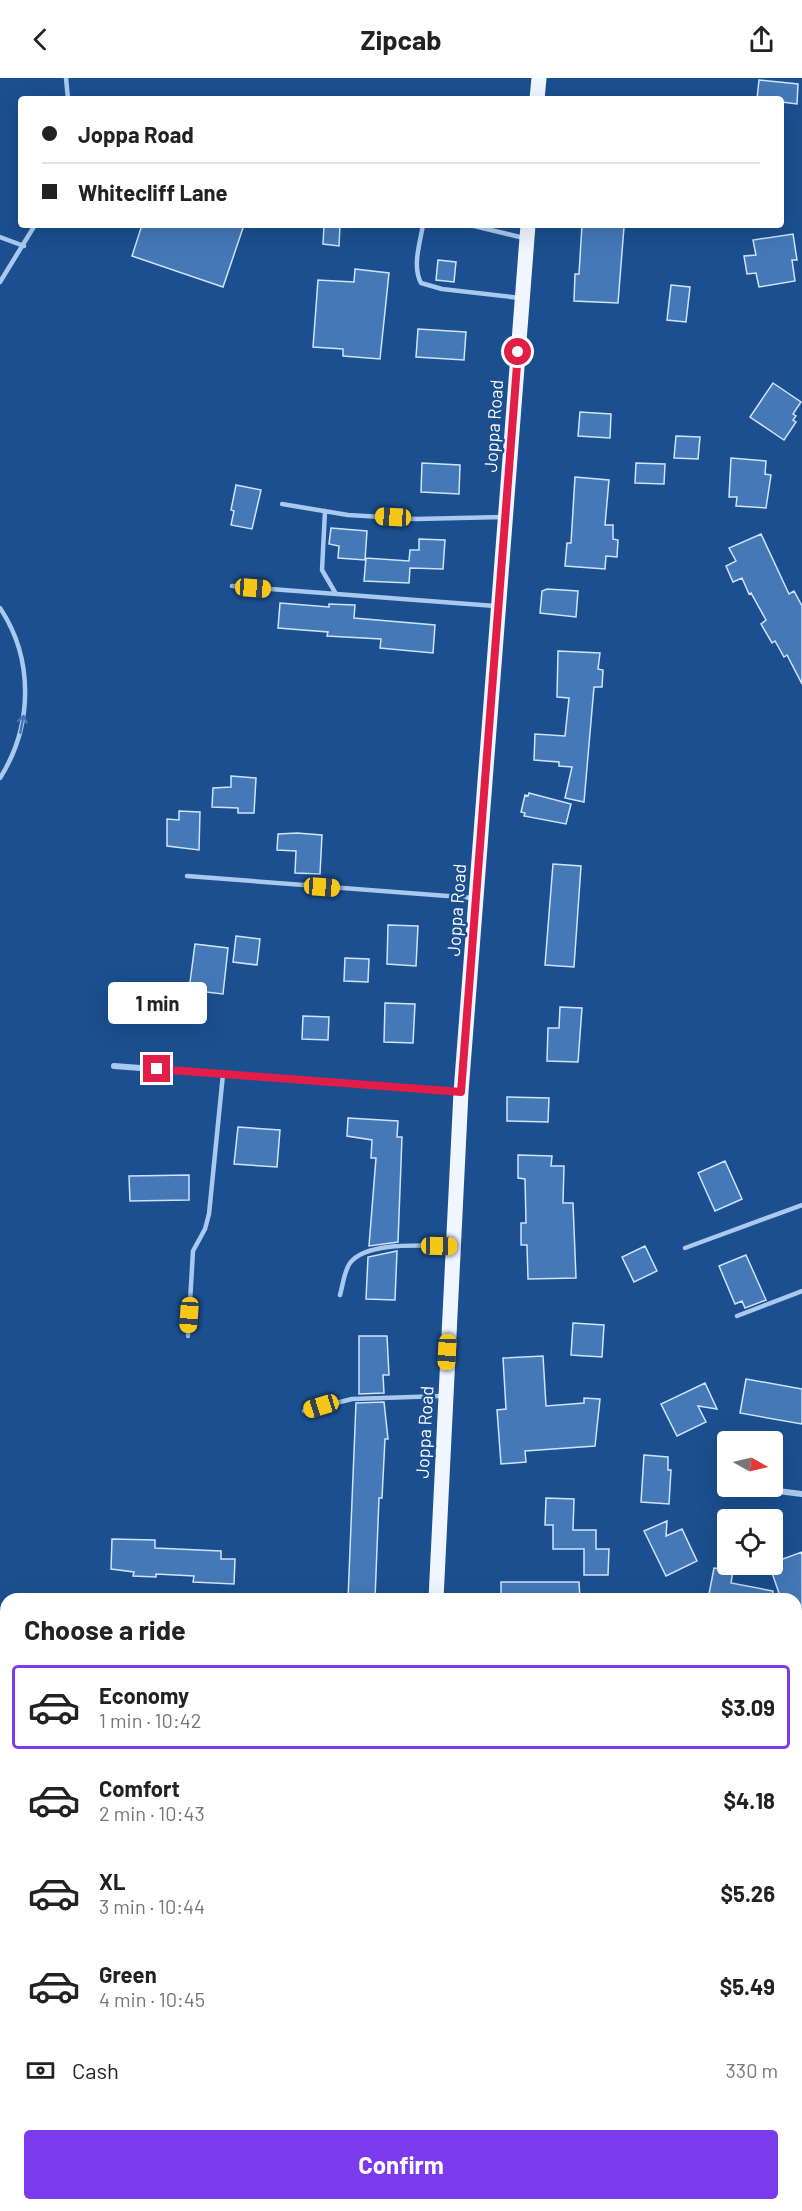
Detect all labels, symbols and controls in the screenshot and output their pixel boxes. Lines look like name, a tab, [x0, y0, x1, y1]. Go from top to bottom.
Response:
icon: back	[24, 23, 57, 56]
text: Zipcab	[360, 23, 442, 55]
icon: share	[745, 23, 778, 56]
text: Joppa Road	[78, 121, 194, 147]
text: Whitecliff Lane	[78, 179, 228, 205]
route start	[504, 338, 531, 365]
street label: Joppa Road	[479, 379, 507, 473]
car	[375, 507, 411, 527]
car	[234, 578, 272, 598]
one-way arrow	[17, 715, 28, 734]
street label: Joppa Road	[442, 863, 470, 957]
car	[303, 877, 341, 897]
callout: 1 min	[108, 982, 207, 1024]
text: 1 min	[136, 991, 179, 1015]
route end	[143, 1055, 170, 1082]
car	[421, 1237, 457, 1255]
car	[179, 1296, 199, 1334]
car	[437, 1334, 457, 1370]
street label: Joppa Road	[411, 1385, 437, 1479]
car	[301, 1392, 341, 1420]
north arrow	[717, 1431, 783, 1497]
map controls	[717, 1431, 783, 1575]
button: locate	[717, 1509, 783, 1575]
text: Choose a ride	[24, 1613, 186, 1645]
icon: car	[27, 1680, 81, 1734]
text: Economy	[99, 1682, 189, 1708]
text: $3.09	[721, 1694, 775, 1720]
text: 1 min · 10:42	[99, 1708, 201, 1732]
icon: car	[27, 1773, 81, 1827]
text: Comfort	[99, 1775, 180, 1801]
text: $4.18	[723, 1787, 775, 1813]
text: 2 min · 10:43	[99, 1801, 205, 1825]
icon: car	[27, 1866, 81, 1920]
text: XL	[99, 1868, 125, 1894]
text: $5.26	[720, 1880, 775, 1906]
text: 3 min · 10:44	[99, 1894, 205, 1918]
icon: car	[27, 1959, 81, 2013]
text: Green	[99, 1961, 157, 1987]
text: $5.49	[720, 1973, 775, 1999]
text: 4 min · 10:45	[99, 1987, 205, 2011]
icon: cash	[24, 2054, 57, 2087]
text: Cash	[72, 2057, 119, 2083]
text: 330 m	[726, 2058, 778, 2082]
button: Confirm	[24, 2130, 778, 2199]

